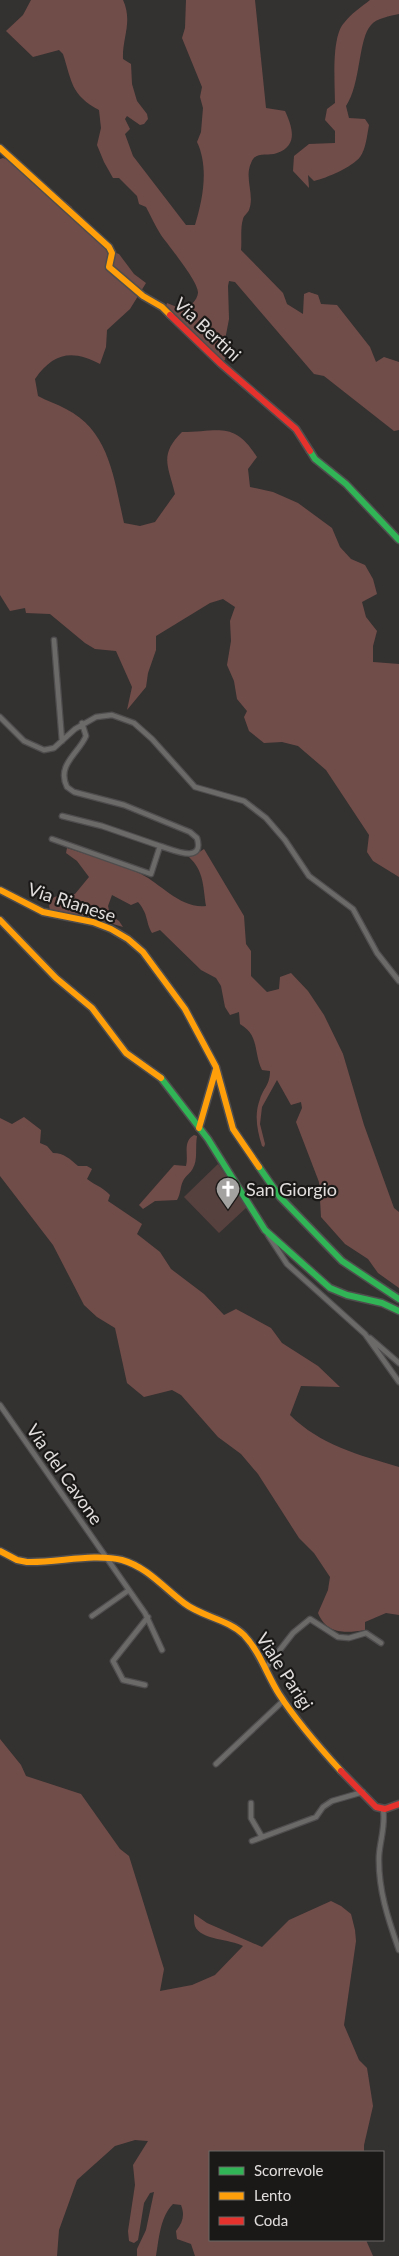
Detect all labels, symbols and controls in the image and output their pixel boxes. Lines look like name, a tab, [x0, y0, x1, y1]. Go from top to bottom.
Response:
street label: Via Bertini	[170, 293, 246, 365]
street label: Via Rianese	[25, 877, 119, 927]
church icon: San Giorgio	[215, 1176, 241, 1210]
place label: San Giorgio	[246, 1178, 337, 1200]
street label: Via del Cavone	[22, 1419, 108, 1529]
street label: Viale Parigi	[252, 1628, 318, 1714]
legend	[209, 2151, 384, 2241]
text: Scorrevole	[254, 2161, 324, 2179]
text: Lento	[254, 2186, 291, 2204]
text: Coda	[254, 2211, 288, 2229]

